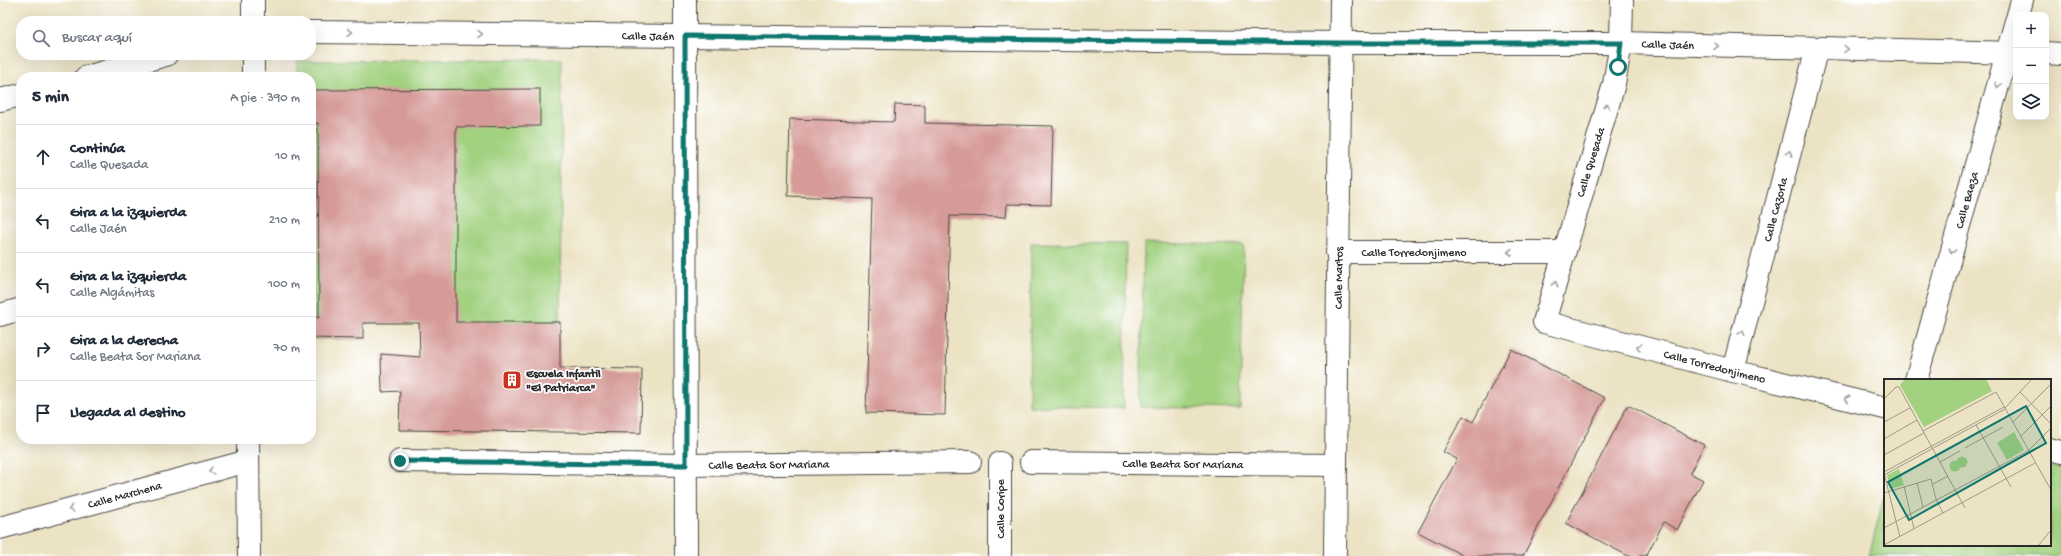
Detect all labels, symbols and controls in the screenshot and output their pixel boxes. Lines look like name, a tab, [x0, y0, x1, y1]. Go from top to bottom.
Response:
map controls	[2013, 12, 2049, 120]
button: +	[2013, 12, 2049, 48]
search box	[16, 16, 316, 60]
icon: search	[30, 27, 52, 49]
one-way arrow	[347, 28, 353, 36]
text: Buscar aquí	[62, 29, 132, 47]
one-way arrow	[477, 30, 483, 38]
street label: Calle Jaén	[622, 30, 675, 45]
street label: Calle Jaén	[1641, 39, 1695, 54]
one-way arrow	[1713, 42, 1719, 50]
one-way arrow	[1843, 45, 1849, 53]
button: −	[2013, 48, 2049, 84]
route start	[1609, 58, 1627, 76]
one-way arrow	[1994, 81, 2003, 88]
button: layers	[2013, 84, 2049, 120]
text: 5 min	[32, 88, 69, 108]
text: A pie · 390 m	[230, 91, 300, 106]
one-way arrow	[1602, 103, 1611, 110]
street label: Calle Quesada	[1575, 126, 1609, 199]
text: Continúa	[70, 140, 125, 158]
icon: ahead	[32, 146, 54, 168]
text: 10 m	[275, 149, 300, 164]
one-way arrow	[1785, 150, 1793, 157]
text: Calle Quesada	[70, 158, 148, 173]
street label: Calle Baeza	[1954, 170, 1983, 230]
street label: Calle Cazorla	[1762, 176, 1792, 244]
text: Gira a la izquierda	[70, 204, 186, 222]
icon: left	[32, 210, 54, 232]
text: 210 m	[269, 213, 300, 228]
text: Calle Jaén	[70, 222, 127, 237]
street label: Calle Martos	[1333, 246, 1347, 309]
street label: Calle Torredonjimeno	[1362, 247, 1466, 261]
one-way arrow	[1948, 247, 1957, 254]
one-way arrow	[1507, 248, 1513, 256]
text: Gira a la izquierda	[70, 268, 186, 286]
icon: left	[32, 274, 54, 296]
text: 100 m	[268, 277, 300, 292]
one-way arrow	[1550, 281, 1558, 287]
text: Calle Algámitas	[70, 286, 154, 301]
one-way arrow	[1738, 330, 1746, 337]
text: Gira a la derecha	[70, 332, 178, 350]
icon: right	[32, 338, 54, 360]
text: 70 m	[274, 341, 300, 356]
one-way arrow	[1636, 343, 1643, 352]
street label: Calle Torredonjimeno	[1662, 348, 1767, 388]
text: Calle Beata Sor Mariana	[70, 350, 201, 365]
place label: Escuela Infantil "El Patriarca"	[525, 368, 601, 396]
building icon: Escuela Infantil "El Patriarca"	[501, 369, 523, 391]
inset map	[1884, 379, 2051, 546]
one-way arrow	[1844, 395, 1850, 403]
icon: arrive	[32, 402, 54, 424]
text: Llegada al destino	[70, 404, 186, 422]
route end	[391, 452, 409, 470]
street label: Calle Beata Sor Mariana	[709, 458, 830, 474]
street label: Calle Beata Sor Mariana	[1123, 458, 1244, 473]
one-way arrow	[207, 466, 214, 475]
street label: Calle Coripe	[995, 479, 1009, 539]
street label: Calle Marchena	[87, 480, 164, 513]
one-way arrow	[68, 504, 75, 512]

